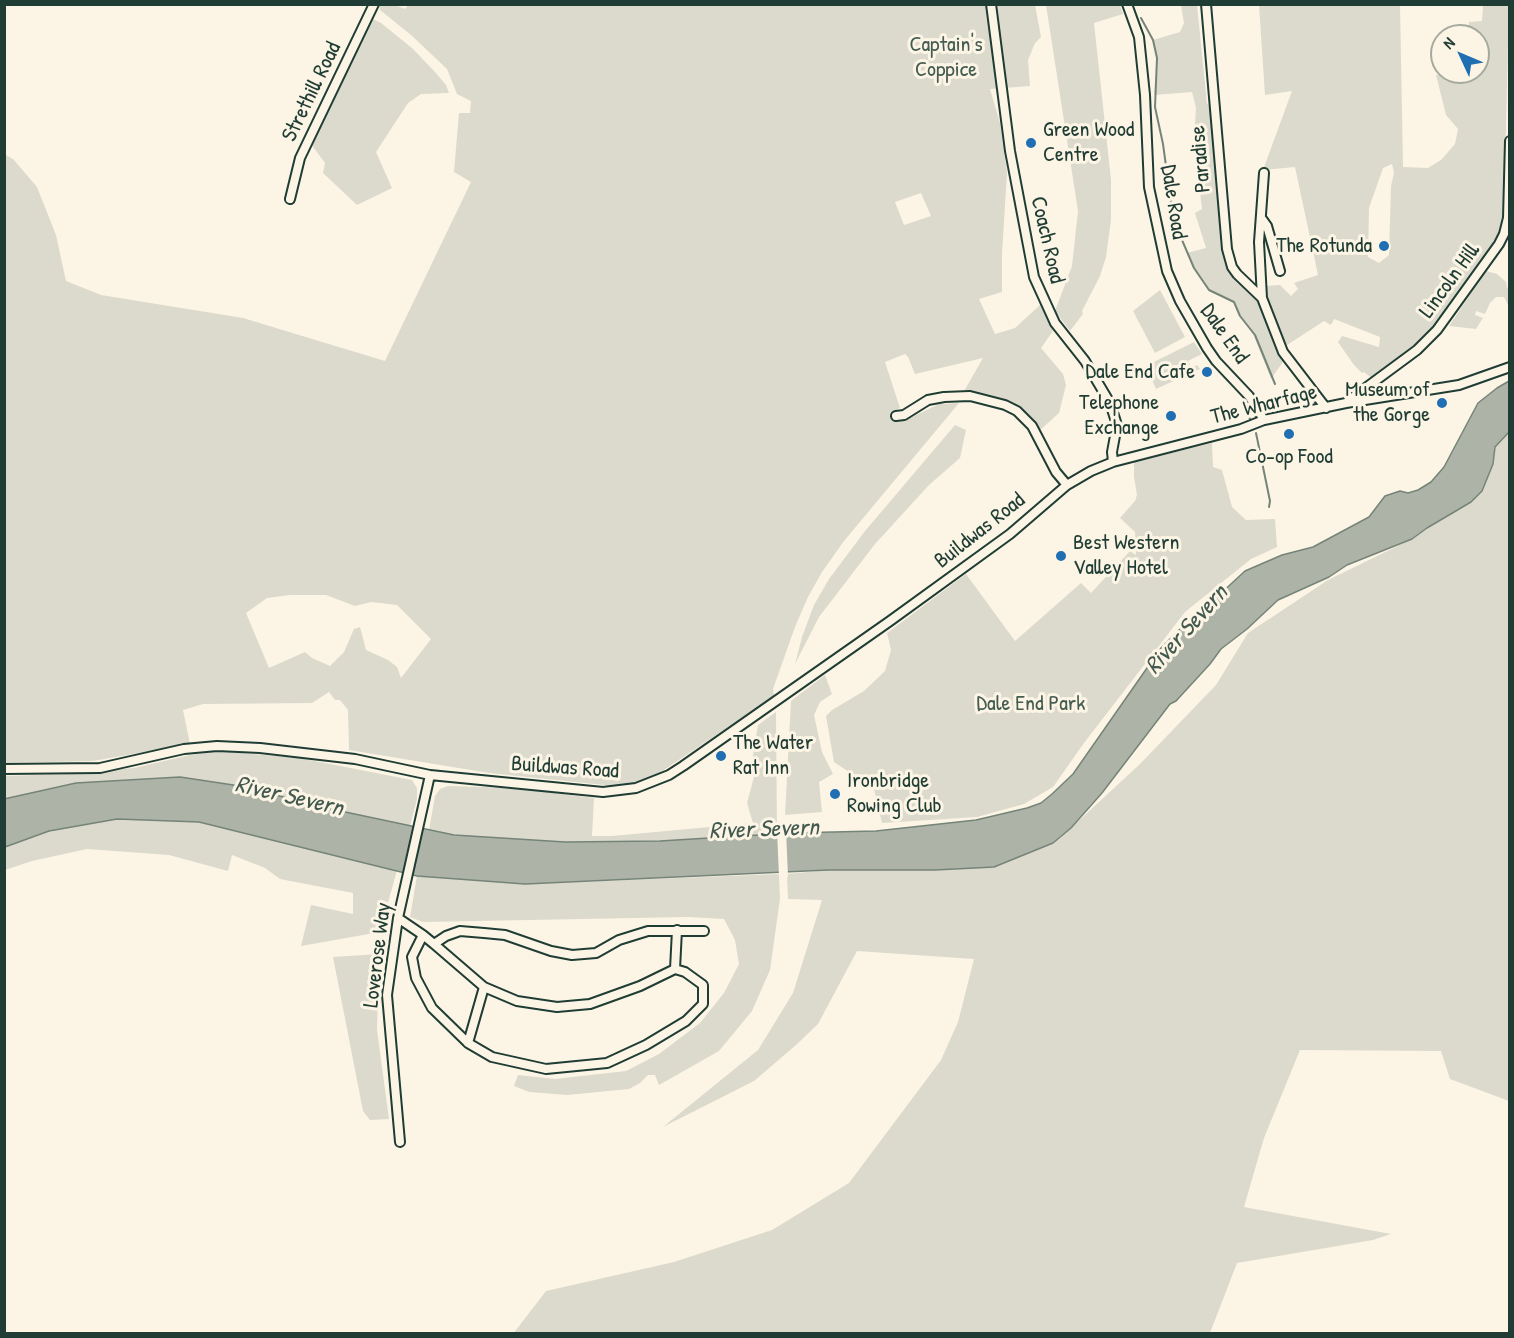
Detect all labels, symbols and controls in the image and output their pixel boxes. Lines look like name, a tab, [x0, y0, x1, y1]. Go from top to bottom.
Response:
north arrow	[1430, 24, 1490, 84]
park label: Captain's Coppice	[909, 32, 983, 84]
text: N	[1438, 32, 1459, 54]
street label: Strethill Road	[277, 38, 347, 146]
place label: Green Wood Centre	[1043, 117, 1134, 168]
street label: Paradise	[1185, 124, 1217, 194]
marker: Green Wood Centre	[1024, 136, 1038, 150]
street label: Dale Road	[1154, 163, 1192, 241]
street label: Coach Road	[1024, 194, 1070, 286]
place label: The Rotunda	[1276, 233, 1372, 259]
street label: Lincoln Hill	[1414, 238, 1486, 324]
marker: The Rotunda	[1377, 239, 1391, 253]
street label: Dale End	[1194, 299, 1254, 369]
place label: Dale End Cafe	[1086, 359, 1195, 385]
marker: Dale End Cafe	[1200, 365, 1214, 379]
place label: Museum of the Gorge	[1345, 377, 1430, 428]
street label: The Wharfage	[1208, 379, 1320, 431]
place label: Telephone Exchange	[1079, 390, 1159, 442]
marker: Museum of the Gorge	[1435, 396, 1449, 410]
marker: Telephone Exchange	[1164, 409, 1178, 423]
marker: Co-op Food	[1282, 427, 1296, 441]
place label: Co-op Food	[1245, 444, 1333, 470]
street label: Buildwas Road	[929, 487, 1031, 575]
place label: Best Western Valley Hotel	[1073, 530, 1180, 582]
marker: Best Western Valley Hotel	[1054, 549, 1068, 563]
water label: River Severn	[1139, 579, 1235, 681]
park label: Dale End Park	[977, 691, 1085, 717]
place label: The Water Rat Inn	[733, 730, 813, 782]
marker: The Water Rat Inn	[714, 749, 728, 763]
street label: Buildwas Road	[510, 751, 620, 785]
place label: Ironbridge Rowing Club	[847, 768, 942, 819]
water label: River Severn	[232, 771, 346, 823]
marker: Ironbridge Rowing Club	[828, 787, 842, 801]
water label: River Severn	[709, 814, 819, 846]
street label: Loverose Way	[358, 901, 398, 1009]

